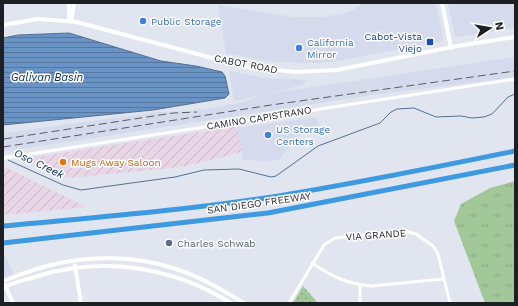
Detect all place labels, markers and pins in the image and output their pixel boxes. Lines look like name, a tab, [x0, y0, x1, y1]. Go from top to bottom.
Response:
marker: Public Storage	[138, 16, 148, 26]
place label: Public Storage	[151, 16, 222, 27]
place label: Cabot-Vista Viejo	[364, 31, 422, 54]
place label: California Mirror	[307, 37, 354, 60]
marker: Cabot-Vista Viejo	[425, 37, 435, 47]
marker: California Mirror	[294, 43, 304, 53]
place label: US Storage Centers	[276, 124, 330, 147]
marker: US Storage Centers	[263, 130, 273, 140]
marker: Mugs Away Saloon	[58, 157, 68, 167]
place label: Mugs Away Saloon	[71, 157, 161, 168]
marker: Charles Schwab	[164, 238, 174, 248]
place label: Charles Schwab	[177, 238, 256, 249]

